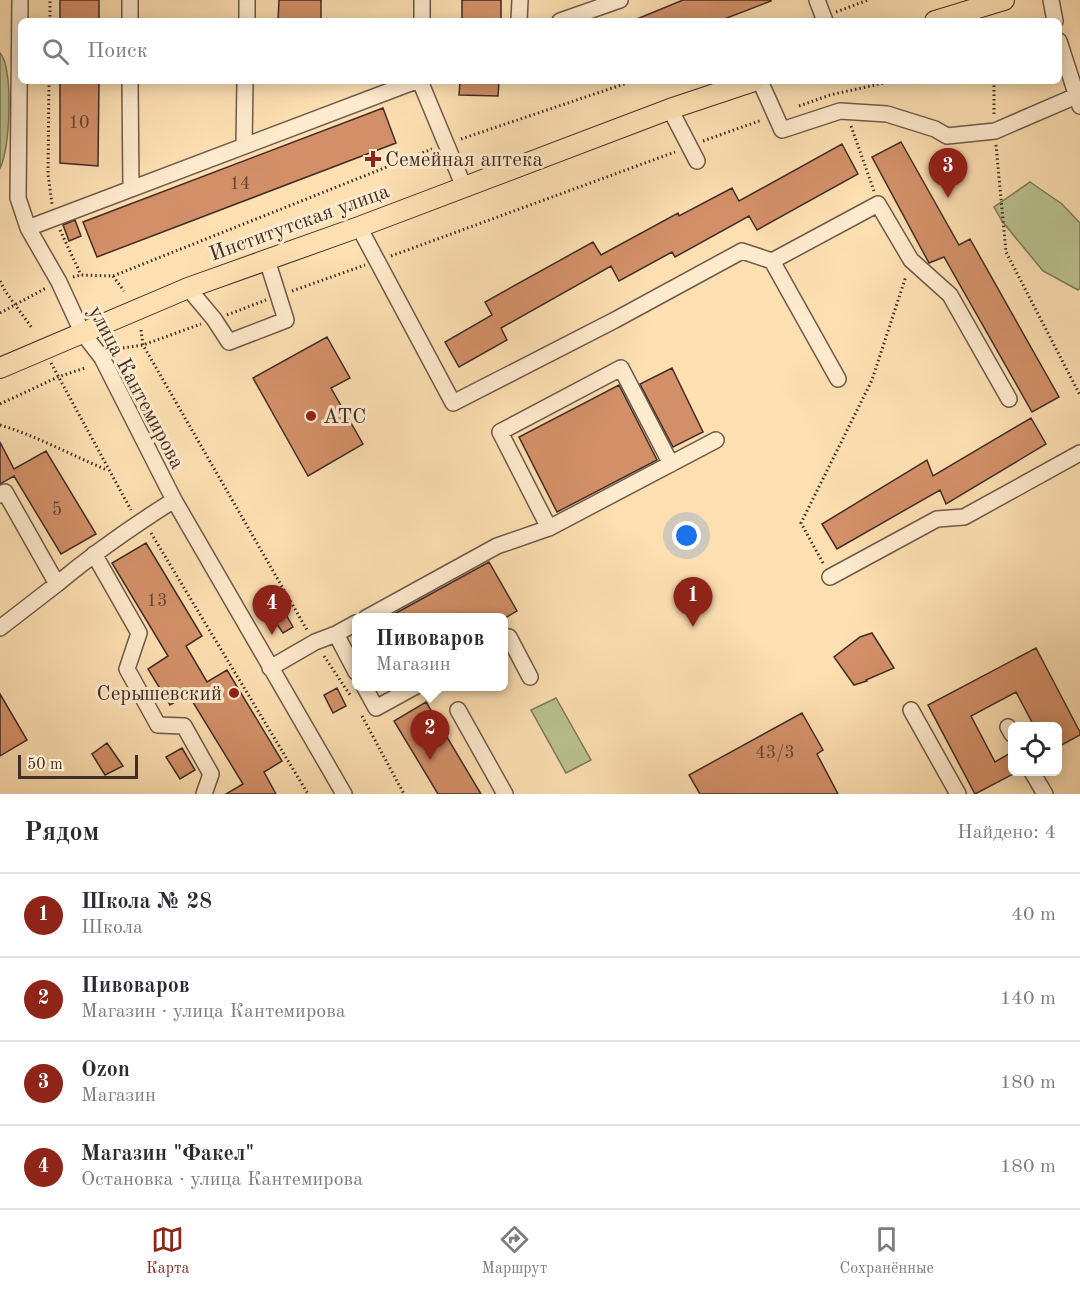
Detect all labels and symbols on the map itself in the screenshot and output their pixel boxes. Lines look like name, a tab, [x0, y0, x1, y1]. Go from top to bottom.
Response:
house number: 10	[69, 114, 89, 132]
pin: 3	[928, 148, 968, 198]
place label: Семейная аптека	[385, 150, 543, 171]
marker: Семейная аптека	[366, 152, 380, 166]
house number: 14	[230, 175, 250, 193]
street label: Институтская улица	[207, 181, 392, 266]
street label: улица Кантемирова	[84, 303, 188, 473]
place label: АТС	[323, 407, 366, 428]
marker: АТС	[304, 409, 318, 423]
house number: 5	[52, 501, 62, 519]
your location	[672, 521, 701, 550]
pin: 1	[674, 578, 712, 627]
pin: 4	[252, 586, 292, 635]
house number: 13	[147, 592, 167, 610]
place label: Серышевский	[97, 684, 222, 705]
marker: Серышевский	[227, 686, 241, 700]
pin: 2	[410, 710, 450, 760]
house number: 43/3	[755, 744, 795, 762]
scale bar	[18, 752, 138, 780]

